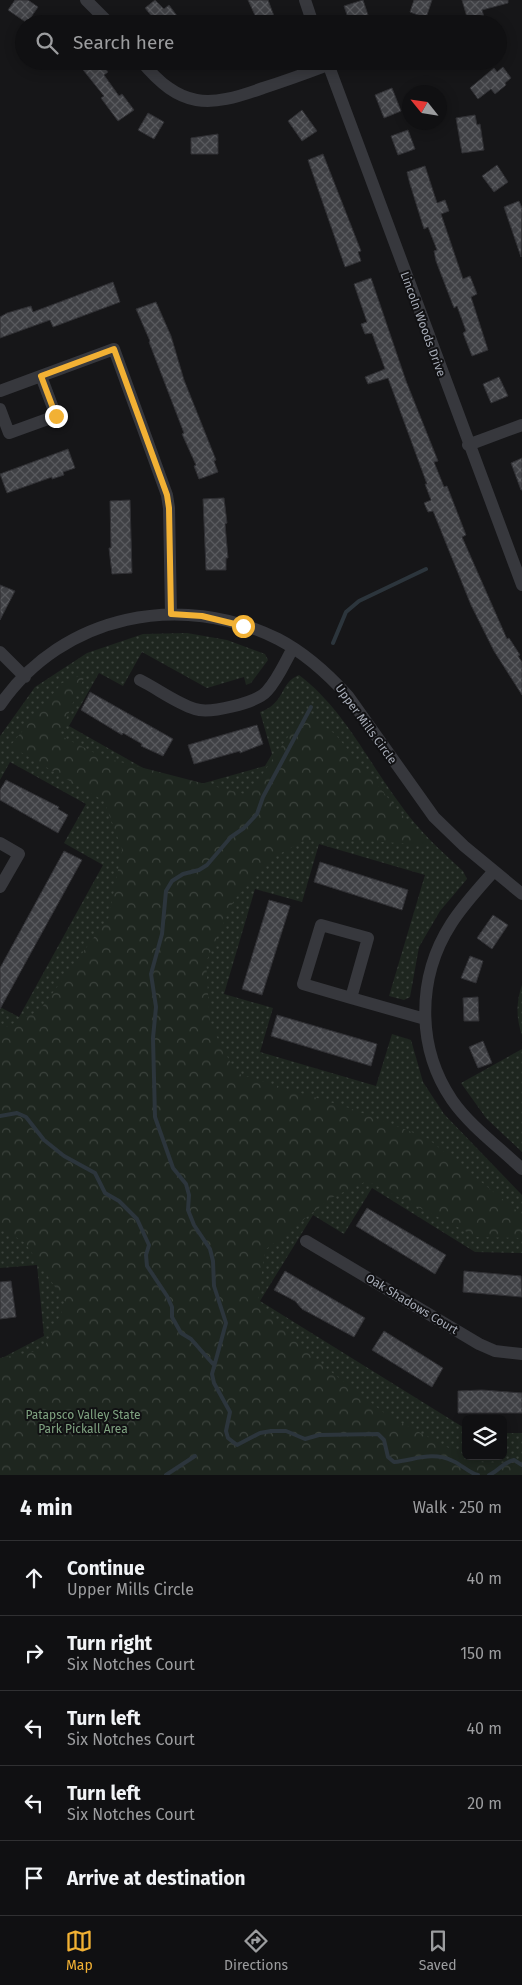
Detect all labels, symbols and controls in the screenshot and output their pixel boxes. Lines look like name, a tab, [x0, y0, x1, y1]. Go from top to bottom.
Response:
search box	[15, 15, 507, 70]
icon: search	[33, 29, 61, 57]
text: Search here	[73, 31, 174, 54]
north arrow	[402, 85, 447, 130]
street label: Lincoln Woods Drive	[398, 270, 448, 378]
route end	[45, 405, 68, 428]
route start	[232, 615, 255, 638]
street label: Upper Mills Circle	[332, 681, 400, 767]
street label: Oak Shadows Court	[363, 1271, 461, 1337]
park label: Patapsco Valley State Park Pickall Area	[25, 1408, 141, 1436]
map controls	[462, 1415, 507, 1460]
button: layers	[462, 1415, 507, 1460]
text: 4 min	[20, 1495, 73, 1521]
text: Walk · 250 m	[413, 1498, 502, 1517]
text: Continue	[67, 1557, 145, 1580]
icon: ahead	[20, 1564, 48, 1592]
text: 40 m	[467, 1569, 502, 1588]
text: Upper Mills Circle	[67, 1580, 194, 1599]
text: Turn right	[67, 1632, 152, 1655]
icon: right	[20, 1639, 48, 1667]
text: 150 m	[460, 1644, 502, 1663]
text: Six Notches Court	[67, 1655, 195, 1674]
text: Turn left	[67, 1707, 141, 1730]
icon: left	[20, 1714, 48, 1742]
text: 40 m	[467, 1719, 502, 1738]
text: Six Notches Court	[67, 1730, 195, 1749]
text: Turn left	[67, 1782, 141, 1805]
icon: left	[20, 1789, 48, 1817]
text: 20 m	[467, 1794, 502, 1813]
text: Six Notches Court	[67, 1805, 195, 1824]
icon: arrive	[20, 1864, 48, 1892]
text: Arrive at destination	[67, 1867, 246, 1890]
tab: Map	[65, 1927, 93, 1974]
tab: Directions	[224, 1927, 288, 1974]
tab: Saved	[419, 1927, 457, 1974]

